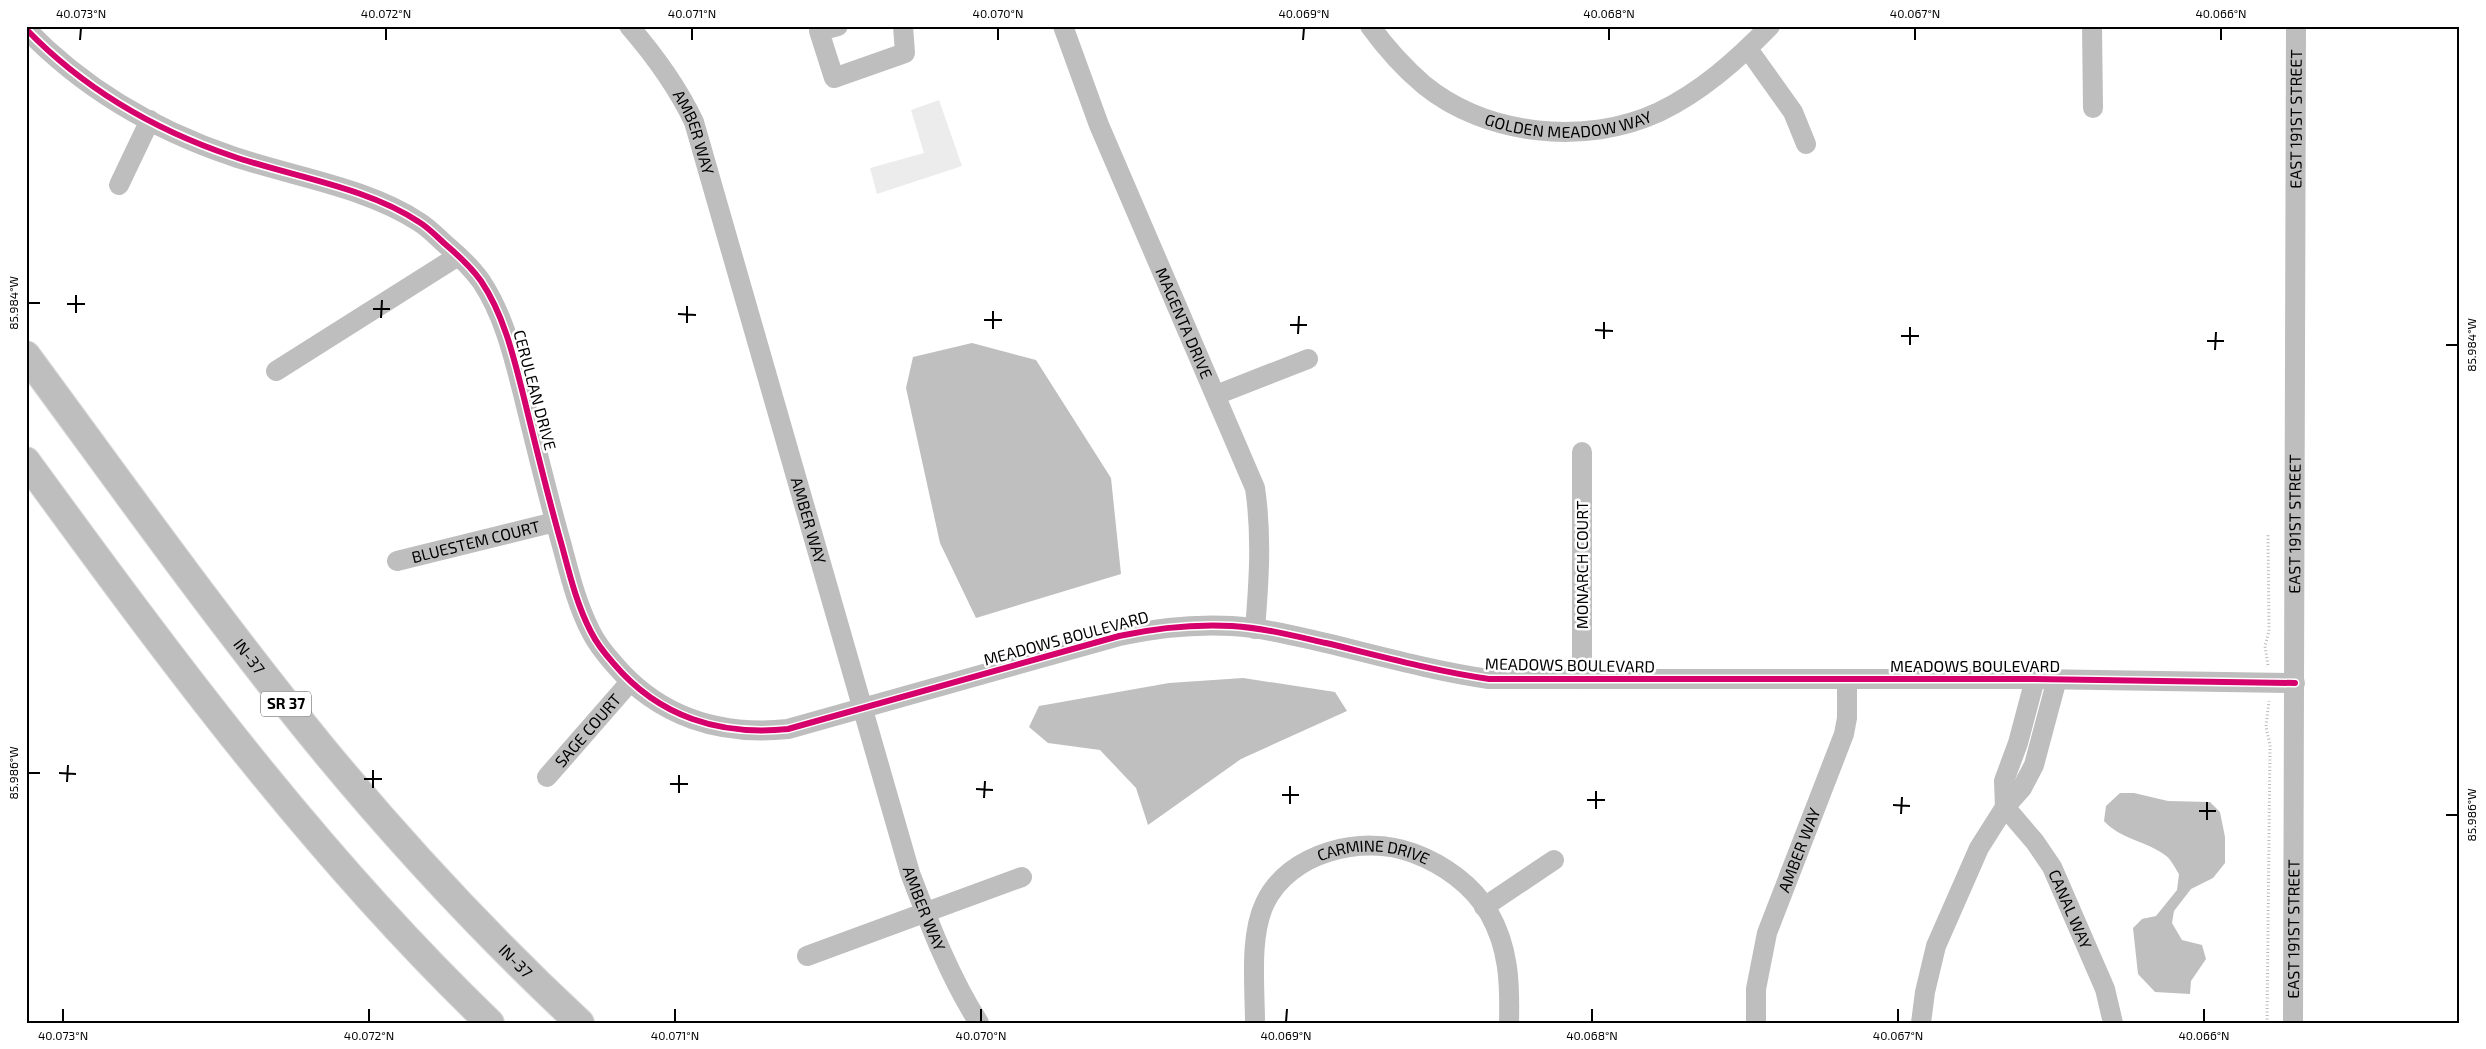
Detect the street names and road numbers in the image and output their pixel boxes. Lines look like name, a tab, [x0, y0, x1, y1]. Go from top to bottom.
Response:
street label: EAST 191ST STREET	[2286, 49, 2305, 189]
street label: AMBER WAY	[670, 86, 719, 177]
street label: GOLDEN MEADOW WAY	[1483, 106, 1654, 141]
street label: MAGENTA DRIVE	[1152, 264, 1217, 381]
street label: CERULEAN DRIVE	[510, 328, 561, 452]
street label: EAST 191ST STREET	[2284, 454, 2304, 594]
street label: AMBER WAY	[788, 475, 831, 566]
street label: MONARCH COURT	[1572, 501, 1591, 629]
street label: BLUESTEM COURT	[409, 516, 542, 566]
street label: MEADOWS BOULEVARD	[981, 606, 1150, 669]
street label: IN-37	[230, 634, 269, 677]
street label: MEADOWS BOULEVARD	[1485, 654, 1655, 675]
street label: MEADOWS BOULEVARD	[1890, 656, 2060, 675]
street label: SAGE COURT	[550, 690, 624, 770]
road number: SR 37	[261, 692, 311, 716]
street label: AMBER WAY	[1774, 805, 1824, 895]
street label: CARMINE DRIVE	[1314, 836, 1433, 868]
street label: EAST 191ST STREET	[2283, 859, 2302, 999]
street label: AMBER WAY	[900, 864, 950, 954]
street label: CANAL WAY	[2045, 866, 2096, 952]
street label: IN-37	[495, 940, 537, 981]

